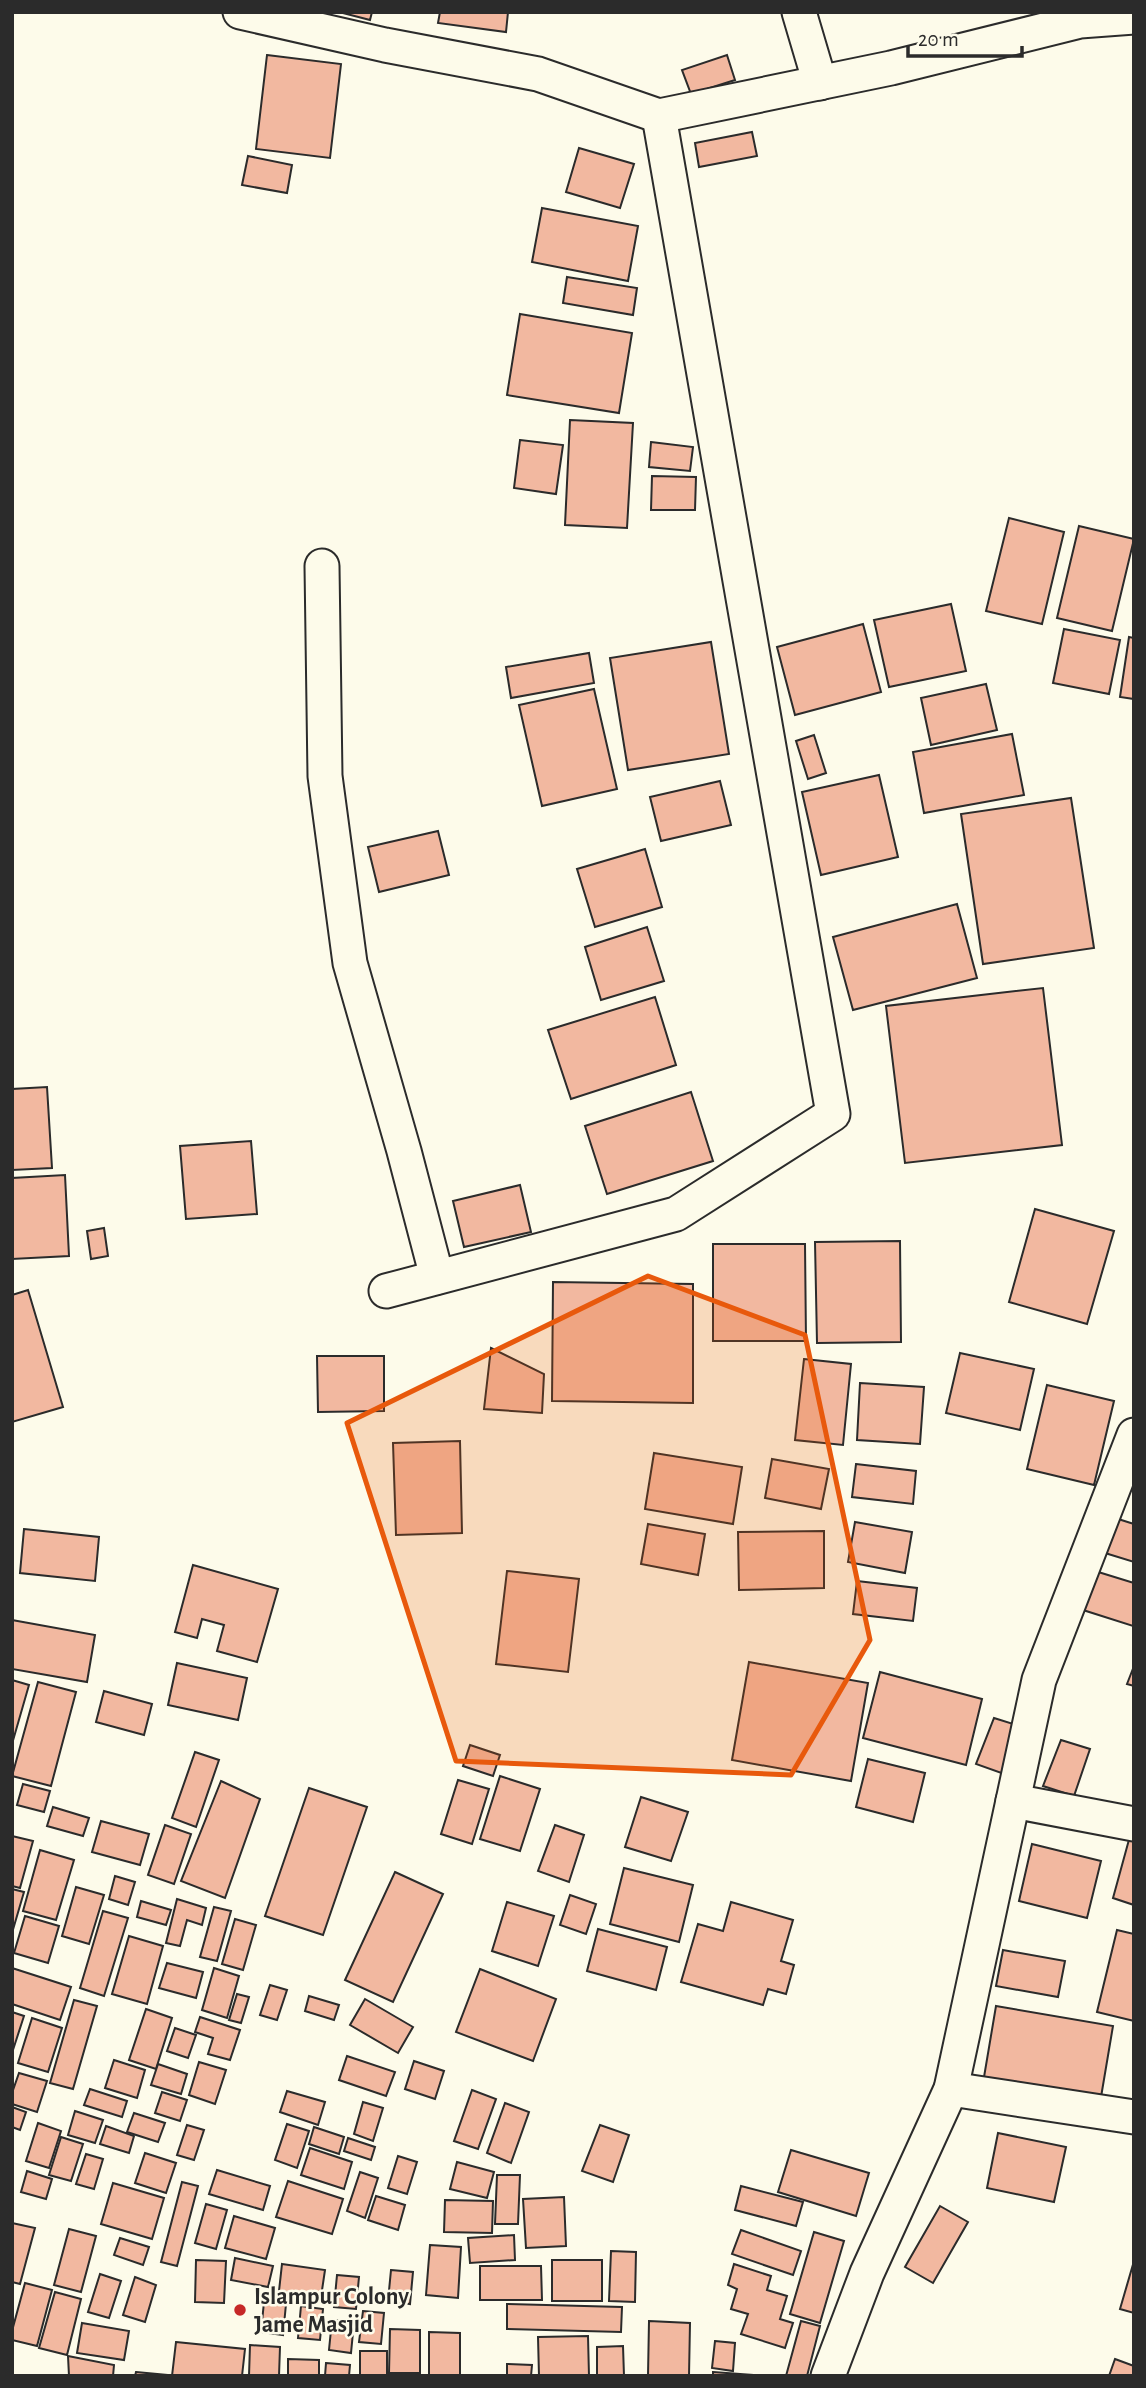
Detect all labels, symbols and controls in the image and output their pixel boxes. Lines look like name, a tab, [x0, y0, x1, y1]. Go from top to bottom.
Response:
scale bar	[908, 14, 1022, 58]
text: 20 m	[918, 29, 959, 50]
place label: Islampur Colony Jame Masjid	[254, 2285, 409, 2337]
marker: Islampur Colony Jame Masjid	[232, 2302, 248, 2318]

